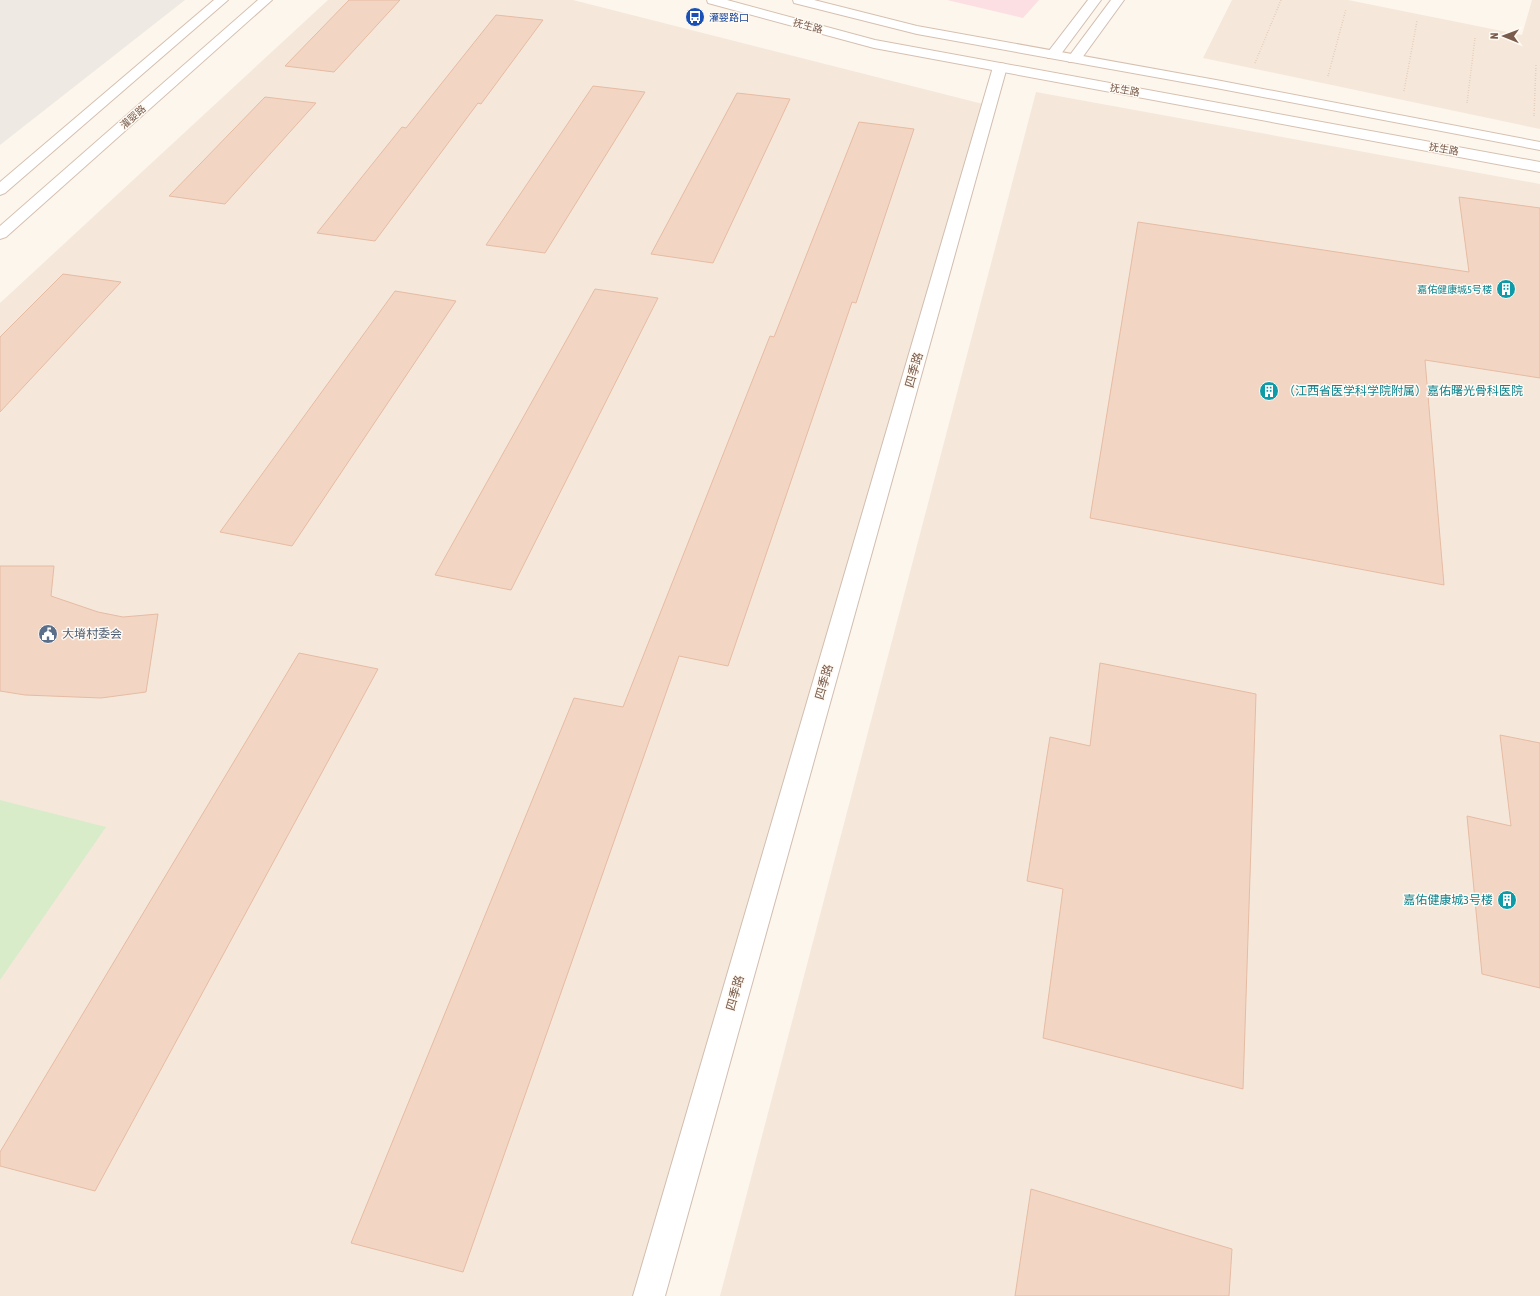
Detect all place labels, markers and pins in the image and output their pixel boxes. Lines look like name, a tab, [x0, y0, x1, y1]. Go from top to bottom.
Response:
bus stop icon: 灌婴路口	[684, 6, 706, 28]
place label: 灌婴路口	[709, 12, 749, 23]
building icon: 嘉佑健康城5号楼	[1495, 278, 1517, 300]
place label: 嘉佑健康城5号楼	[1417, 284, 1492, 295]
building icon: （江西省医学科学院附属）嘉佑曙光骨科医院	[1258, 380, 1280, 402]
place label: （江西省医学科学院附属）嘉佑曙光骨科医院	[1283, 384, 1523, 398]
public building icon: 大塉村委会	[37, 623, 59, 645]
place label: 大塉村委会	[62, 627, 122, 641]
building icon: 嘉佑健康城3号楼	[1496, 889, 1518, 911]
place label: 嘉佑健康城3号楼	[1403, 893, 1493, 907]

